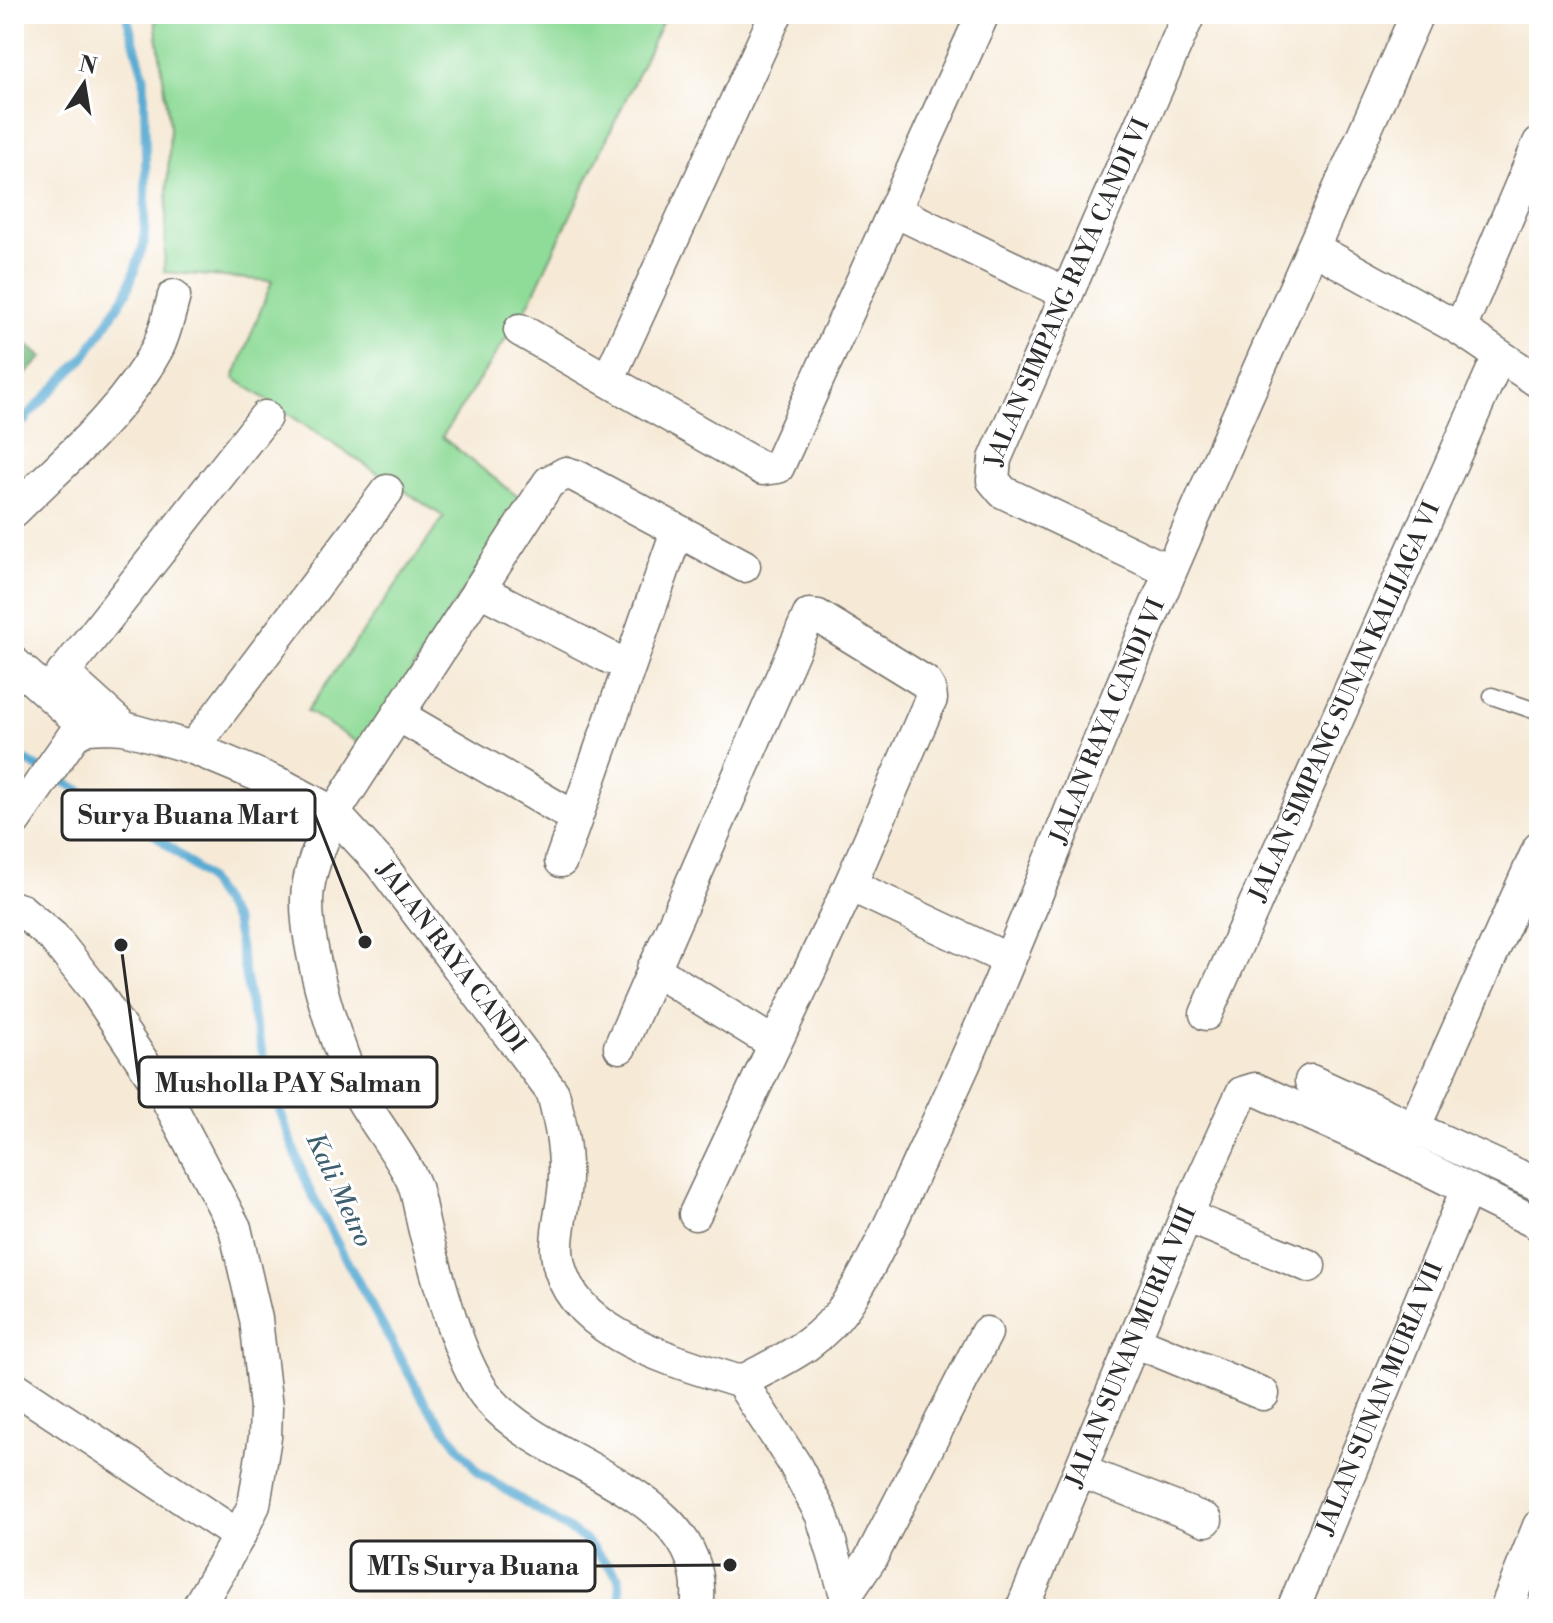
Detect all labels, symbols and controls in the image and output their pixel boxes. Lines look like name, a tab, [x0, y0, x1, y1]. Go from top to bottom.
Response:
north arrow	[44, 44, 124, 124]
text: N	[77, 51, 100, 81]
street label: JALAN SIMPANG RAYA CANDI VI	[979, 114, 1157, 468]
street label: JALAN SIMPANG SUNAN KALIJAGA VI	[1243, 497, 1447, 907]
street label: JALAN RAYA CANDI VI	[1043, 594, 1172, 849]
callout: Surya Buana Mart	[62, 790, 315, 840]
text: Surya Buana Mart	[78, 800, 299, 832]
street label: JALAN RAYA CANDI	[369, 855, 532, 1059]
callout: Musholla PAY Salman	[139, 1057, 437, 1107]
text: Musholla PAY Salman	[155, 1068, 421, 1100]
water label: Kali Metro	[299, 1128, 379, 1252]
street label: JALAN SUNAN MURIA VIII	[1059, 1202, 1203, 1493]
street label: JALAN SUNAN MURIA VII	[1310, 1257, 1450, 1540]
callout: MTs Surya Buana	[351, 1541, 595, 1591]
text: MTs Surya Buana	[367, 1551, 580, 1583]

